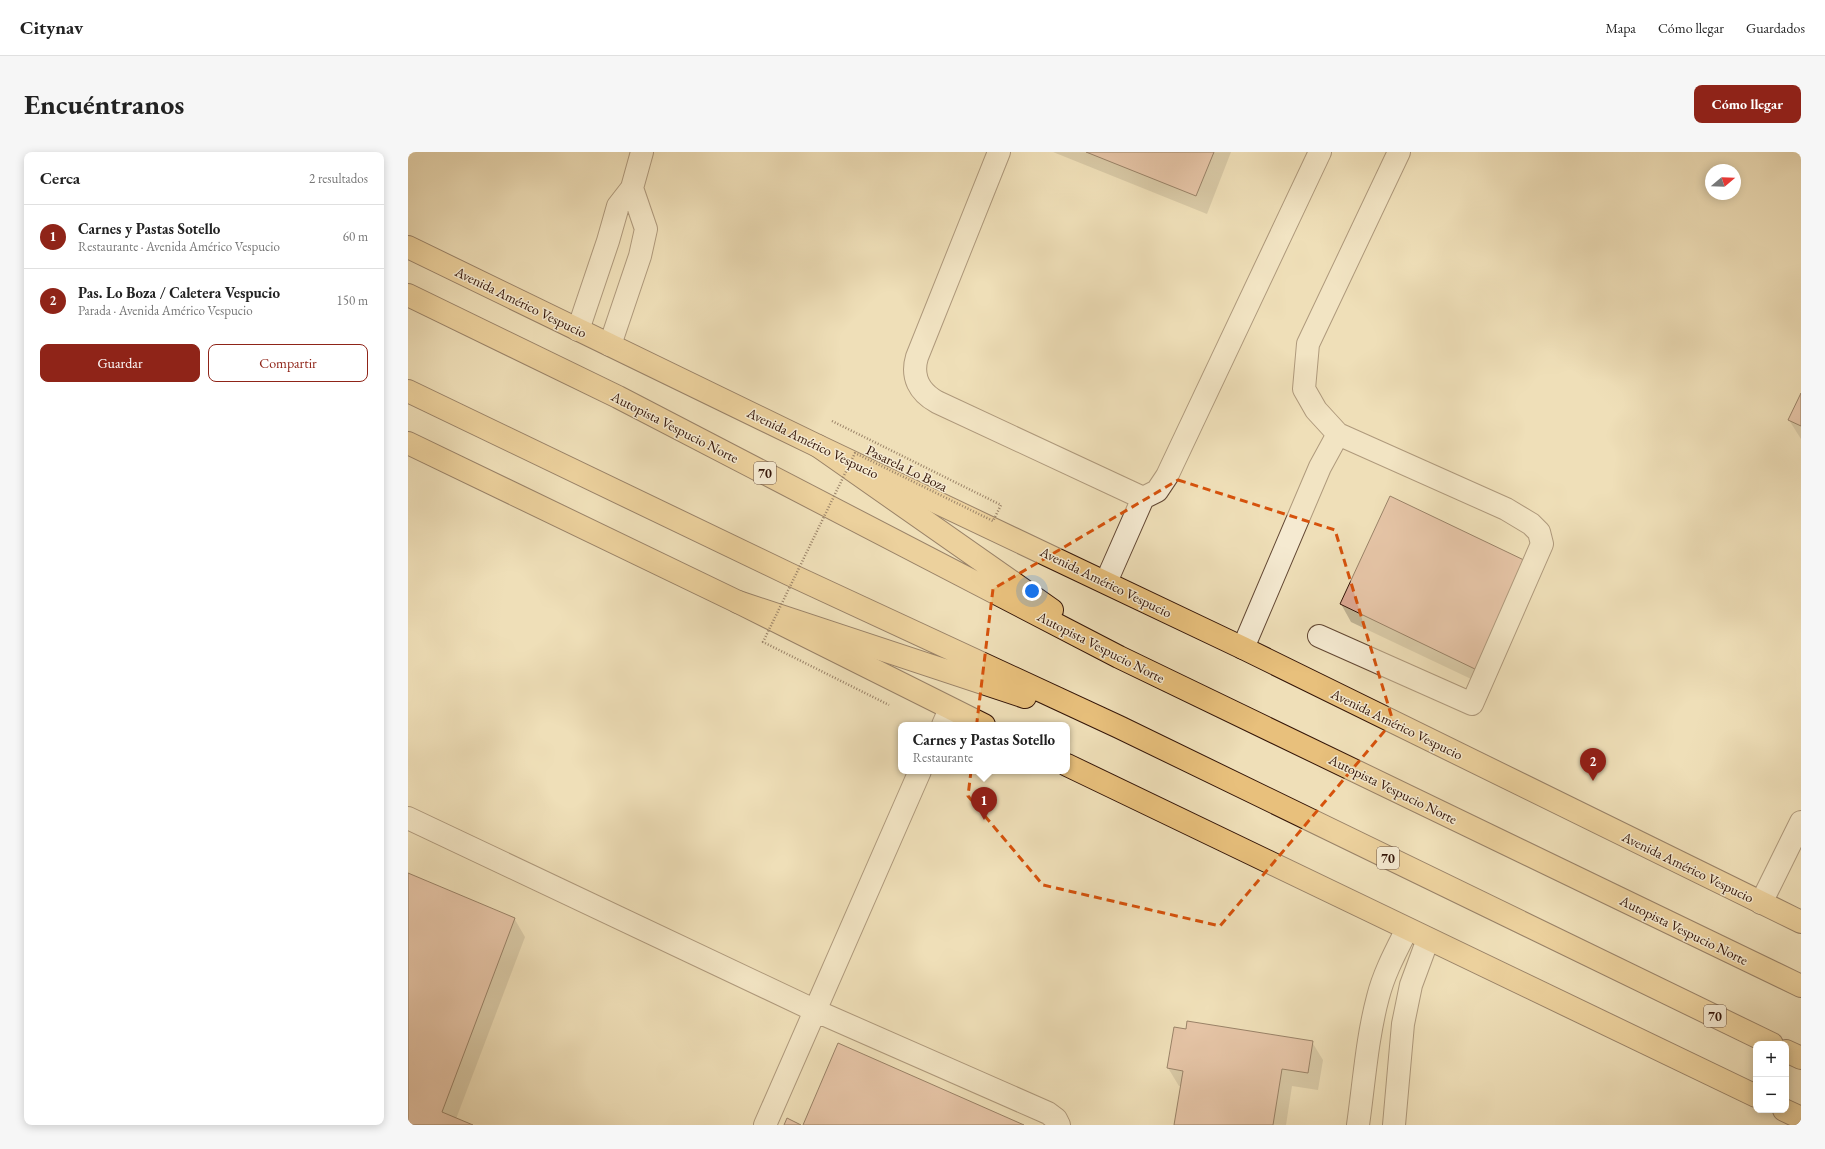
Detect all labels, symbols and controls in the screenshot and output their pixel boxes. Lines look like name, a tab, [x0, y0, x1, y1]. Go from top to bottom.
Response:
text: Citynav	[20, 15, 83, 40]
text: Mapa	[1605, 19, 1636, 37]
text: Cómo llegar	[1658, 19, 1724, 37]
text: Guardados	[1746, 19, 1805, 37]
button: Cómo llegar	[1694, 85, 1801, 123]
text: Encuéntranos	[24, 86, 184, 122]
north arrow	[1705, 164, 1741, 200]
text: Cerca	[40, 167, 80, 189]
text: 2 resultados	[309, 170, 368, 187]
text: Carnes y Pastas Sotello	[78, 219, 220, 238]
text: 1	[50, 228, 56, 245]
text: 60 m	[343, 228, 368, 245]
text: Restaurante · Avenida Américo Vespucio	[78, 238, 280, 255]
street label: Avenida Américo Vespucio	[451, 262, 590, 342]
text: Pas. Lo Boza / Caletera Vespucio	[78, 283, 280, 302]
text: 2	[50, 292, 56, 309]
text: 150 m	[337, 292, 368, 309]
text: Parada · Avenida Américo Vespucio	[78, 302, 253, 319]
button: Guardar	[40, 344, 200, 382]
button: Compartir	[208, 344, 368, 382]
street label: Autopista Vespucio Norte	[607, 387, 742, 467]
street label: Avenida Américo Vespucio	[743, 403, 882, 483]
street label: Pasarela Lo Boza	[863, 441, 951, 496]
road number: 70	[754, 462, 776, 484]
street label: Avenida Américo Vespucio	[1036, 542, 1175, 622]
your location	[1022, 581, 1042, 601]
street label: Autopista Vespucio Norte	[1033, 607, 1168, 687]
street label: Avenida Américo Vespucio	[1327, 684, 1466, 764]
popup	[898, 722, 1070, 774]
text: Carnes y Pastas Sotello	[913, 730, 1055, 749]
pin: 2	[1580, 748, 1606, 781]
text: Restaurante	[913, 749, 973, 766]
street label: Autopista Vespucio Norte	[1325, 750, 1461, 828]
pin: 1	[971, 787, 997, 820]
street label: Avenida Américo Vespucio	[1618, 827, 1757, 907]
road number: 70	[1377, 847, 1399, 869]
street label: Autopista Vespucio Norte	[1616, 891, 1752, 969]
road number: 70	[1704, 1005, 1726, 1027]
map controls	[1753, 1041, 1789, 1113]
button: +	[1753, 1041, 1789, 1077]
button: −	[1753, 1077, 1789, 1113]

